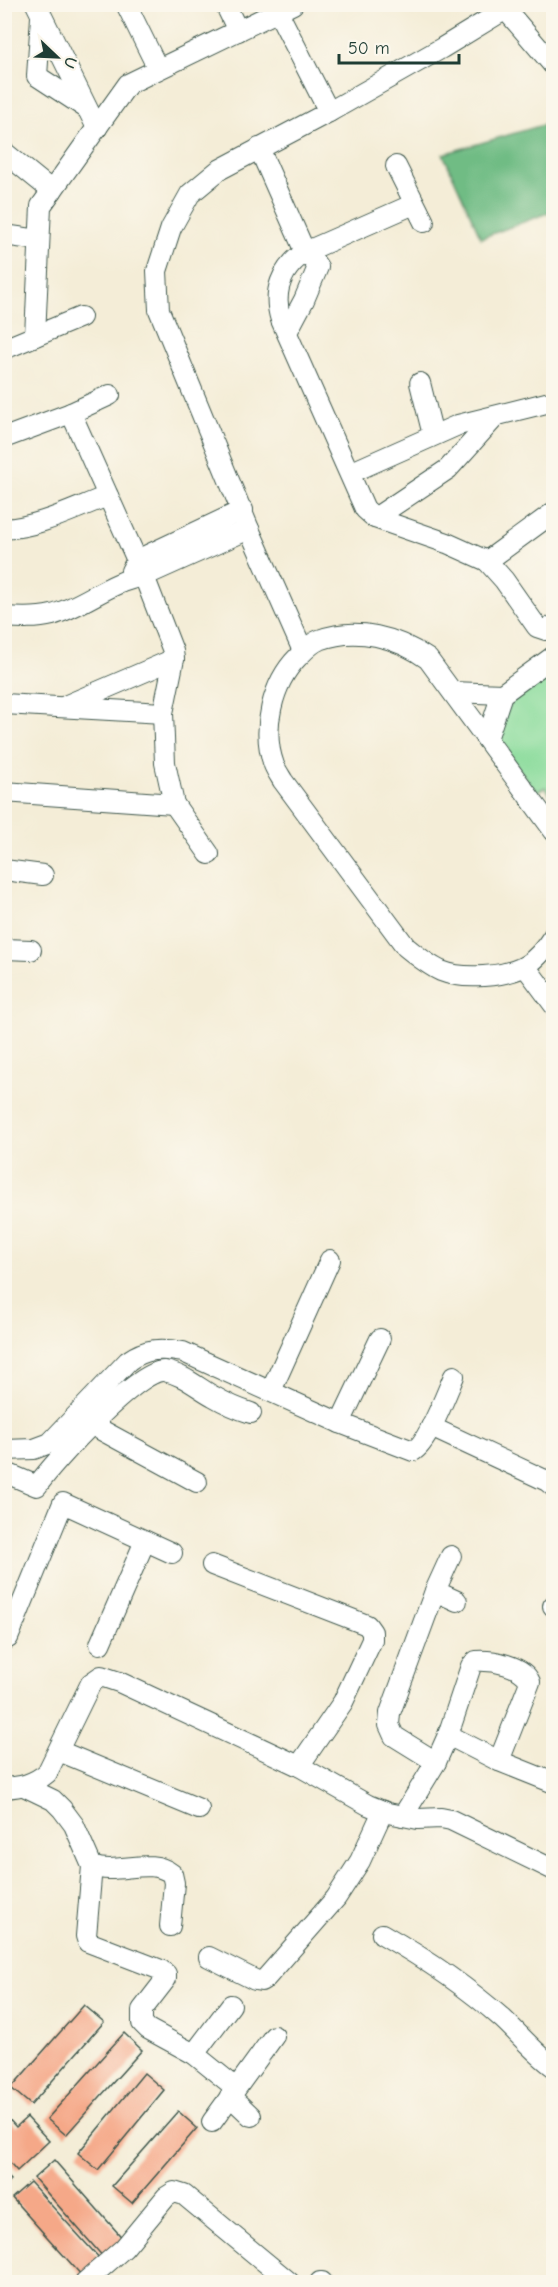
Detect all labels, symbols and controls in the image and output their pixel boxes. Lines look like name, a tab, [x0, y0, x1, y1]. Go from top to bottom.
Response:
north arrow	[27, 27, 87, 87]
scale bar	[339, 27, 459, 65]
text: 50 m	[348, 38, 390, 59]
text: U	[60, 54, 80, 71]

